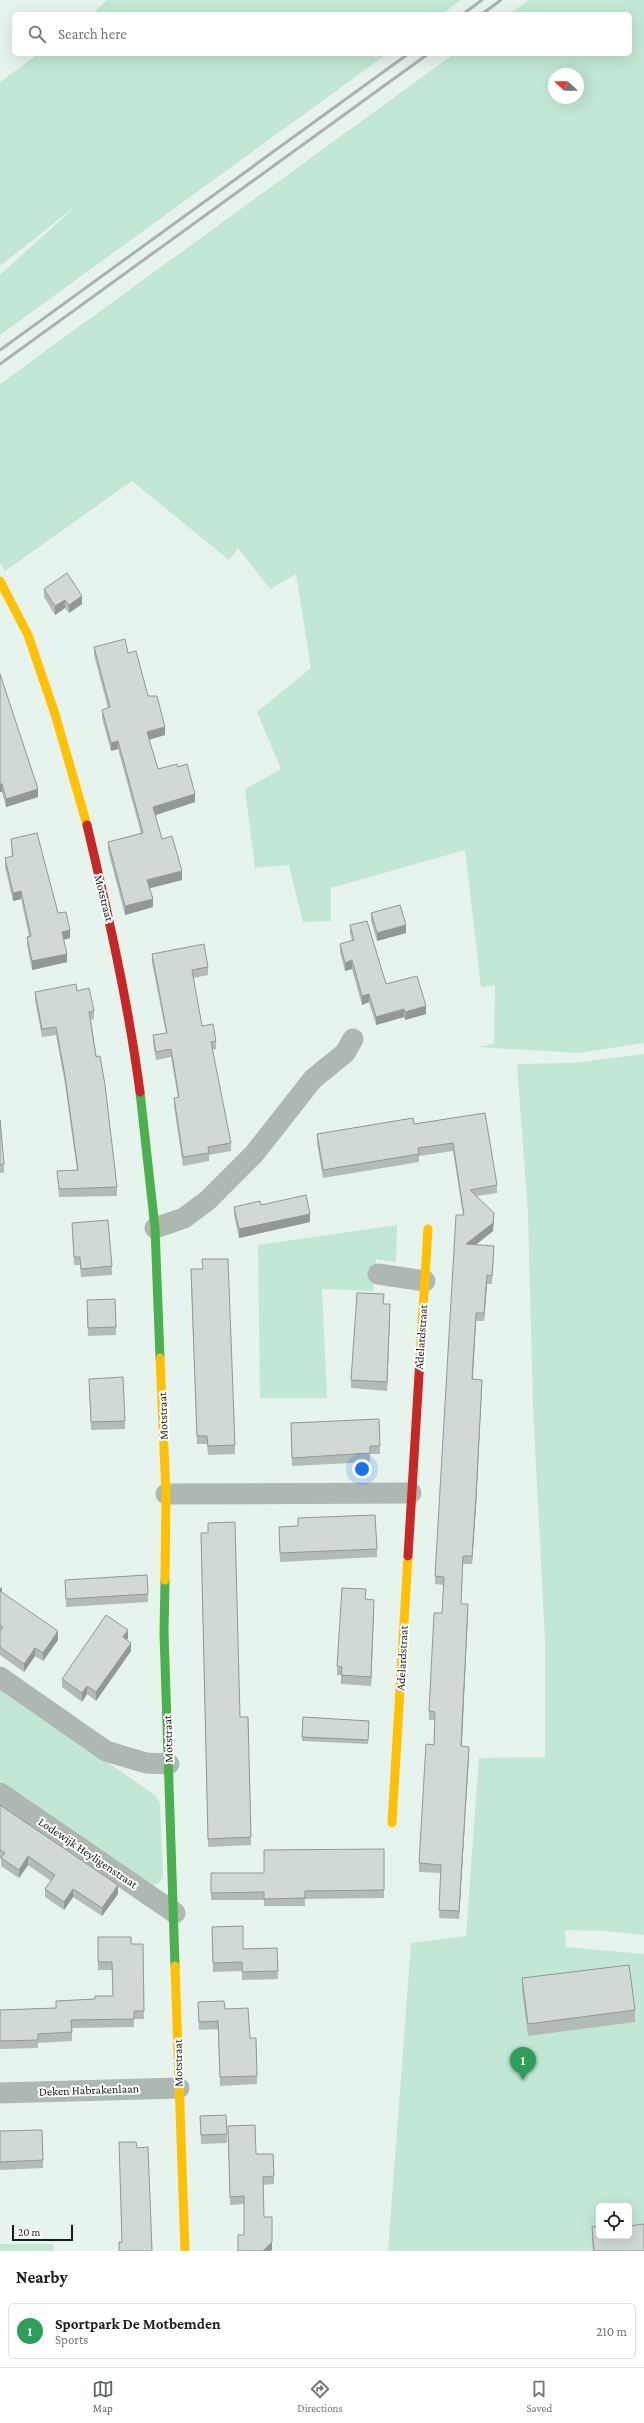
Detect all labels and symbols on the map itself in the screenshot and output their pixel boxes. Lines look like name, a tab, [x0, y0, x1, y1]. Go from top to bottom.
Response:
north arrow	[548, 68, 584, 104]
street label: Motstraat	[91, 873, 117, 924]
street label: Adelardstraat	[412, 1303, 430, 1370]
street label: Motstraat	[155, 1391, 171, 1440]
your location	[352, 1459, 372, 1479]
street label: Adelardstraat	[393, 1624, 411, 1691]
street label: Motstraat	[160, 1714, 176, 1763]
street label: Lodewijk Heyligenstraat	[36, 1815, 141, 1892]
street label: Motstraat	[171, 2038, 185, 2087]
pin: 1	[510, 2047, 536, 2080]
street label: Deken Habrakenlaan	[39, 2081, 140, 2099]
scale bar	[12, 2223, 73, 2242]

